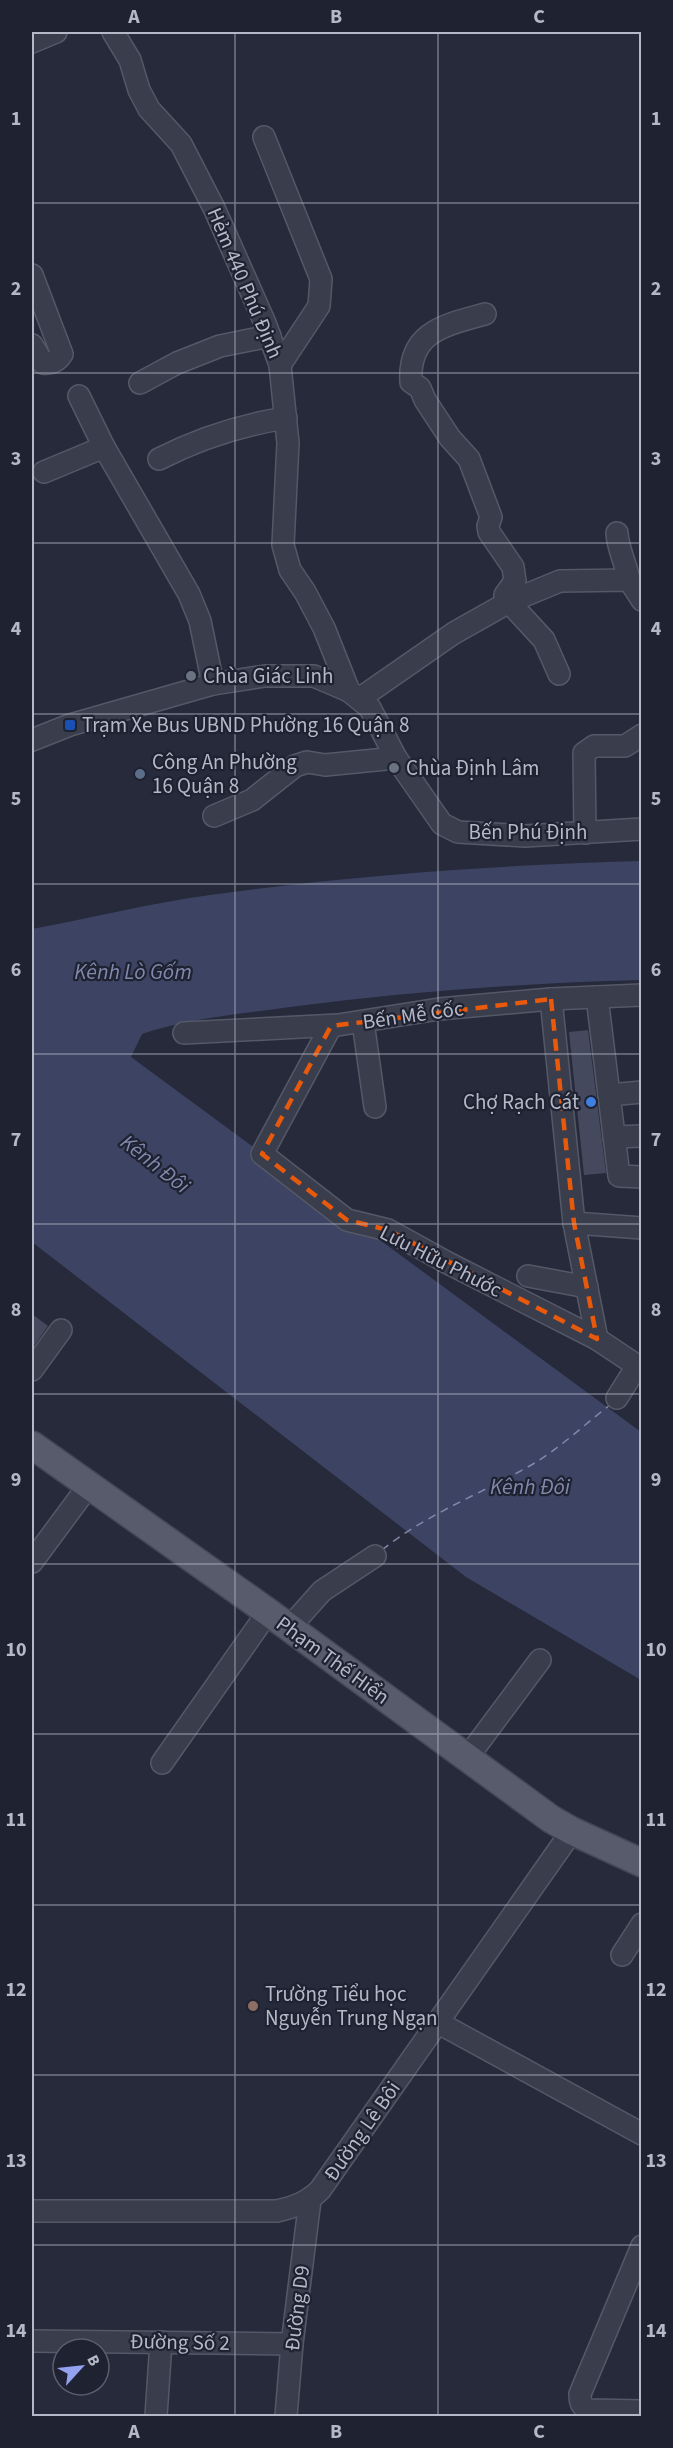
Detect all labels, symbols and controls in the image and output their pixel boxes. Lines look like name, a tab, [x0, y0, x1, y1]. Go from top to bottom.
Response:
text: A	[127, 3, 140, 31]
text: B	[330, 3, 342, 31]
text: C	[533, 3, 545, 31]
text: 1	[11, 105, 21, 133]
text: 1	[651, 105, 661, 133]
street label: Hẻm 440 Phú Định	[200, 203, 290, 363]
text: 2	[11, 275, 21, 303]
text: 2	[651, 275, 661, 303]
text: 3	[11, 445, 21, 473]
text: 3	[651, 445, 661, 473]
text: 4	[11, 615, 22, 643]
text: 4	[651, 615, 662, 643]
place label: Chùa Giác Linh	[203, 661, 333, 691]
marker: Chùa Giác Linh	[184, 669, 198, 683]
place label: Trạm Xe Bus UBND Phường 16 Quận 8	[82, 710, 409, 740]
marker: Trạm Xe Bus UBND Phường 16 Quận 8	[63, 718, 77, 732]
place label: Công An Phường 16 Quận 8	[152, 747, 297, 801]
place label: Chùa Định Lâm	[406, 753, 539, 783]
marker: Chùa Định Lâm	[387, 761, 401, 775]
marker: Công An Phường 16 Quận 8	[133, 767, 147, 781]
text: 5	[11, 785, 21, 813]
text: 5	[651, 785, 661, 813]
street label: Bến Phú Định	[469, 817, 587, 847]
text: 6	[11, 956, 21, 984]
water label: Kênh Lò Gốm	[74, 956, 192, 988]
text: 6	[651, 956, 661, 984]
street label: Bến Mễ Cốc	[361, 993, 466, 1037]
place label: Chợ Rạch Cát	[463, 1087, 579, 1117]
marker: Chợ Rạch Cát	[584, 1095, 598, 1109]
text: 7	[11, 1126, 21, 1154]
text: 7	[651, 1126, 661, 1154]
water label: Kênh Đôi	[114, 1127, 197, 1202]
street label: Lưu Hữu Phước	[375, 1217, 508, 1305]
text: 8	[11, 1296, 21, 1324]
text: 8	[651, 1296, 661, 1324]
text: 9	[11, 1466, 21, 1494]
text: 9	[651, 1466, 661, 1494]
water label: Kênh Đôi	[490, 1471, 571, 1503]
street label: Phạm Thế Hiển	[270, 1609, 396, 1711]
text: 10	[5, 1636, 27, 1664]
text: 10	[645, 1636, 667, 1664]
text: 11	[5, 1806, 27, 1834]
text: 11	[645, 1806, 667, 1834]
text: 12	[5, 1976, 27, 2004]
text: 12	[645, 1976, 667, 2004]
place label: Trường Tiểu học Nguyễn Trung Ngạn	[265, 1979, 438, 2033]
marker: Trường Tiểu học Nguyễn Trung Ngạn	[246, 1999, 260, 2013]
street label: Đường Lê Bôi	[316, 2075, 408, 2187]
text: 13	[5, 2147, 27, 2175]
text: 13	[645, 2147, 667, 2175]
street label: Đường D9	[277, 2264, 317, 2352]
text: 14	[5, 2317, 27, 2345]
text: 14	[645, 2317, 667, 2345]
street label: Đường Số 2	[130, 2326, 230, 2358]
north arrow	[51, 2337, 111, 2397]
text: B	[81, 2351, 106, 2370]
text: A	[127, 2418, 140, 2446]
text: B	[330, 2418, 342, 2446]
text: C	[533, 2418, 545, 2446]

